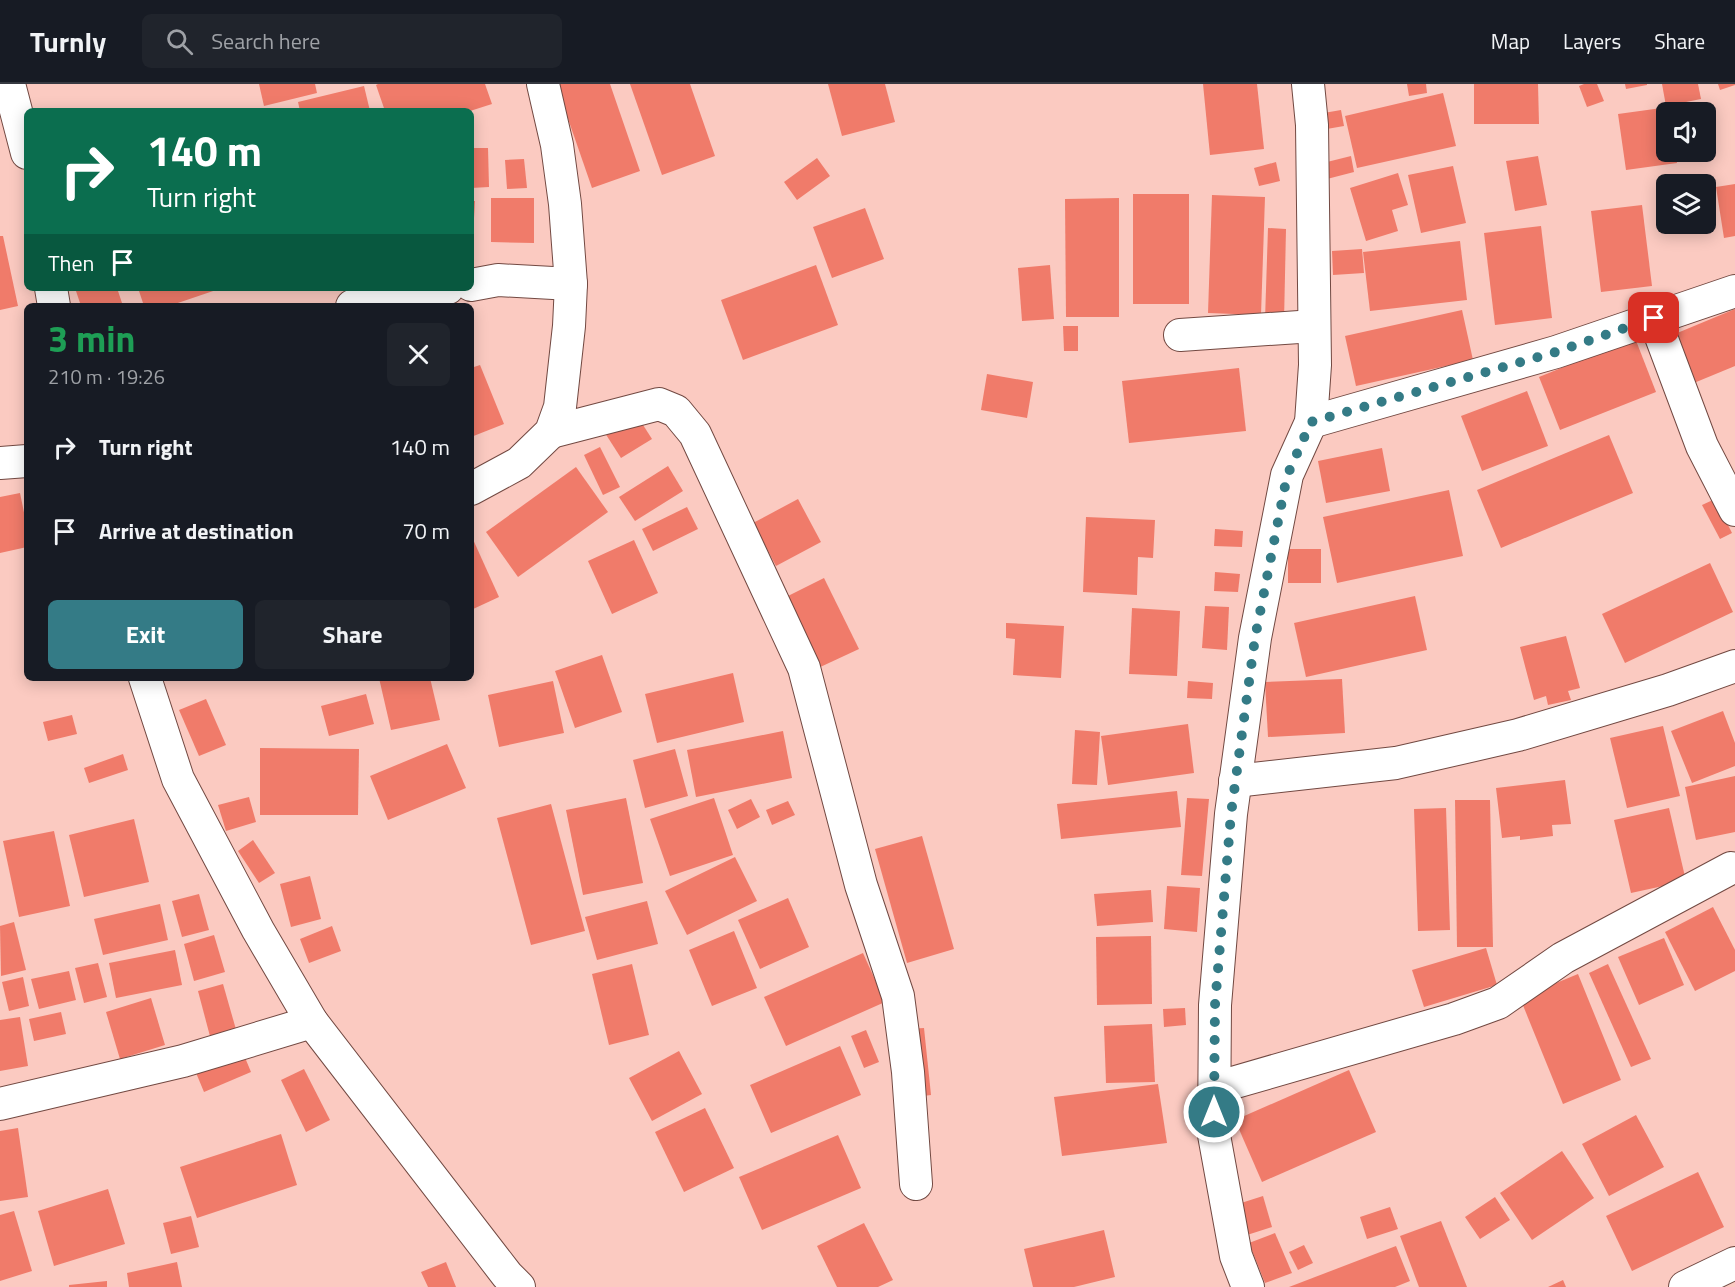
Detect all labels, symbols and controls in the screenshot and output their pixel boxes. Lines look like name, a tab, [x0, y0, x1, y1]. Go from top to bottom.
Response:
search box	[142, 14, 562, 68]
text: Turnly	[30, 20, 106, 63]
text: Search here	[211, 24, 320, 58]
icon: search	[163, 25, 196, 58]
text: Map	[1491, 25, 1530, 57]
text: Layers	[1563, 25, 1621, 57]
text: Share	[1654, 25, 1705, 57]
map controls	[1656, 102, 1716, 234]
button: sound	[1656, 102, 1716, 162]
text: 140 m	[147, 118, 262, 182]
icon: right	[48, 132, 126, 210]
button: layers	[1656, 174, 1716, 234]
text: Turn right	[147, 176, 256, 217]
text: Then	[48, 246, 94, 280]
icon: arrive	[106, 246, 139, 279]
pin	[1628, 292, 1679, 343]
icon: arrive	[1637, 301, 1670, 334]
text: 3 min	[48, 311, 135, 366]
button: close	[387, 323, 450, 386]
text: 210 m · 19:26	[48, 361, 165, 392]
text: Turn right	[99, 430, 193, 464]
text: 140 m	[390, 430, 450, 464]
icon: right	[48, 431, 81, 464]
text: Arrive at destination	[99, 514, 294, 548]
text: 70 m	[402, 514, 450, 548]
icon: arrive	[48, 515, 81, 548]
button: Exit	[48, 600, 243, 669]
button: Share	[255, 600, 450, 669]
position arrow	[1182, 1080, 1246, 1144]

